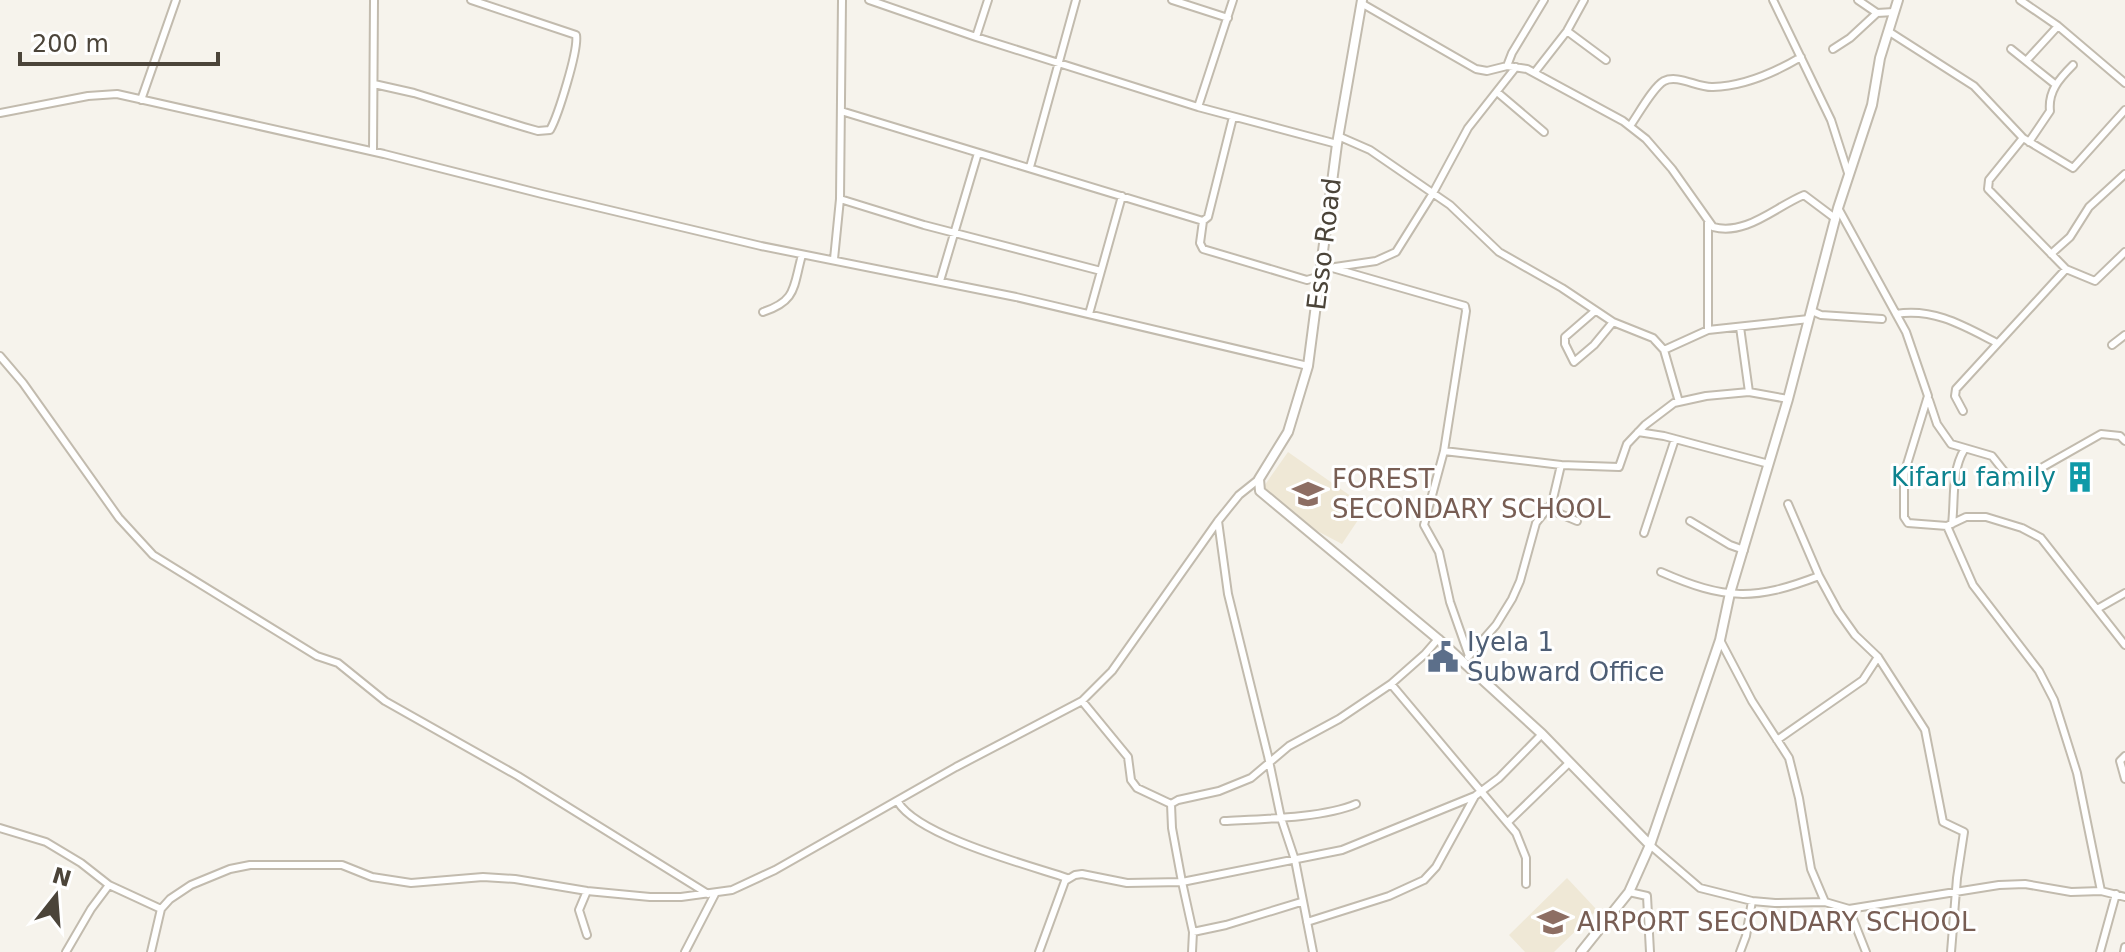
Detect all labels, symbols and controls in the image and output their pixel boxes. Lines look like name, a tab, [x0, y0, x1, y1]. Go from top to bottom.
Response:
scale bar	[20, 16, 218, 66]
text: 200 m	[32, 30, 109, 58]
street label: Esso Road	[1301, 176, 1347, 312]
building icon: Kifaru family	[2063, 460, 2097, 494]
place label: Kifaru family	[1891, 462, 2056, 492]
place label: FOREST SECONDARY SCHOOL	[1332, 464, 1611, 524]
school or university icon: FOREST SECONDARY SCHOOL	[1291, 477, 1325, 511]
place label: Iyela 1 Subward Office	[1467, 627, 1665, 687]
public building icon: Iyela 1 Subward Office	[1426, 640, 1460, 674]
north arrow	[16, 856, 96, 936]
text: N	[49, 863, 74, 892]
school or university icon: AIRPORT SECONDARY SCHOOL	[1536, 905, 1570, 939]
place label: AIRPORT SECONDARY SCHOOL	[1577, 907, 1976, 937]

